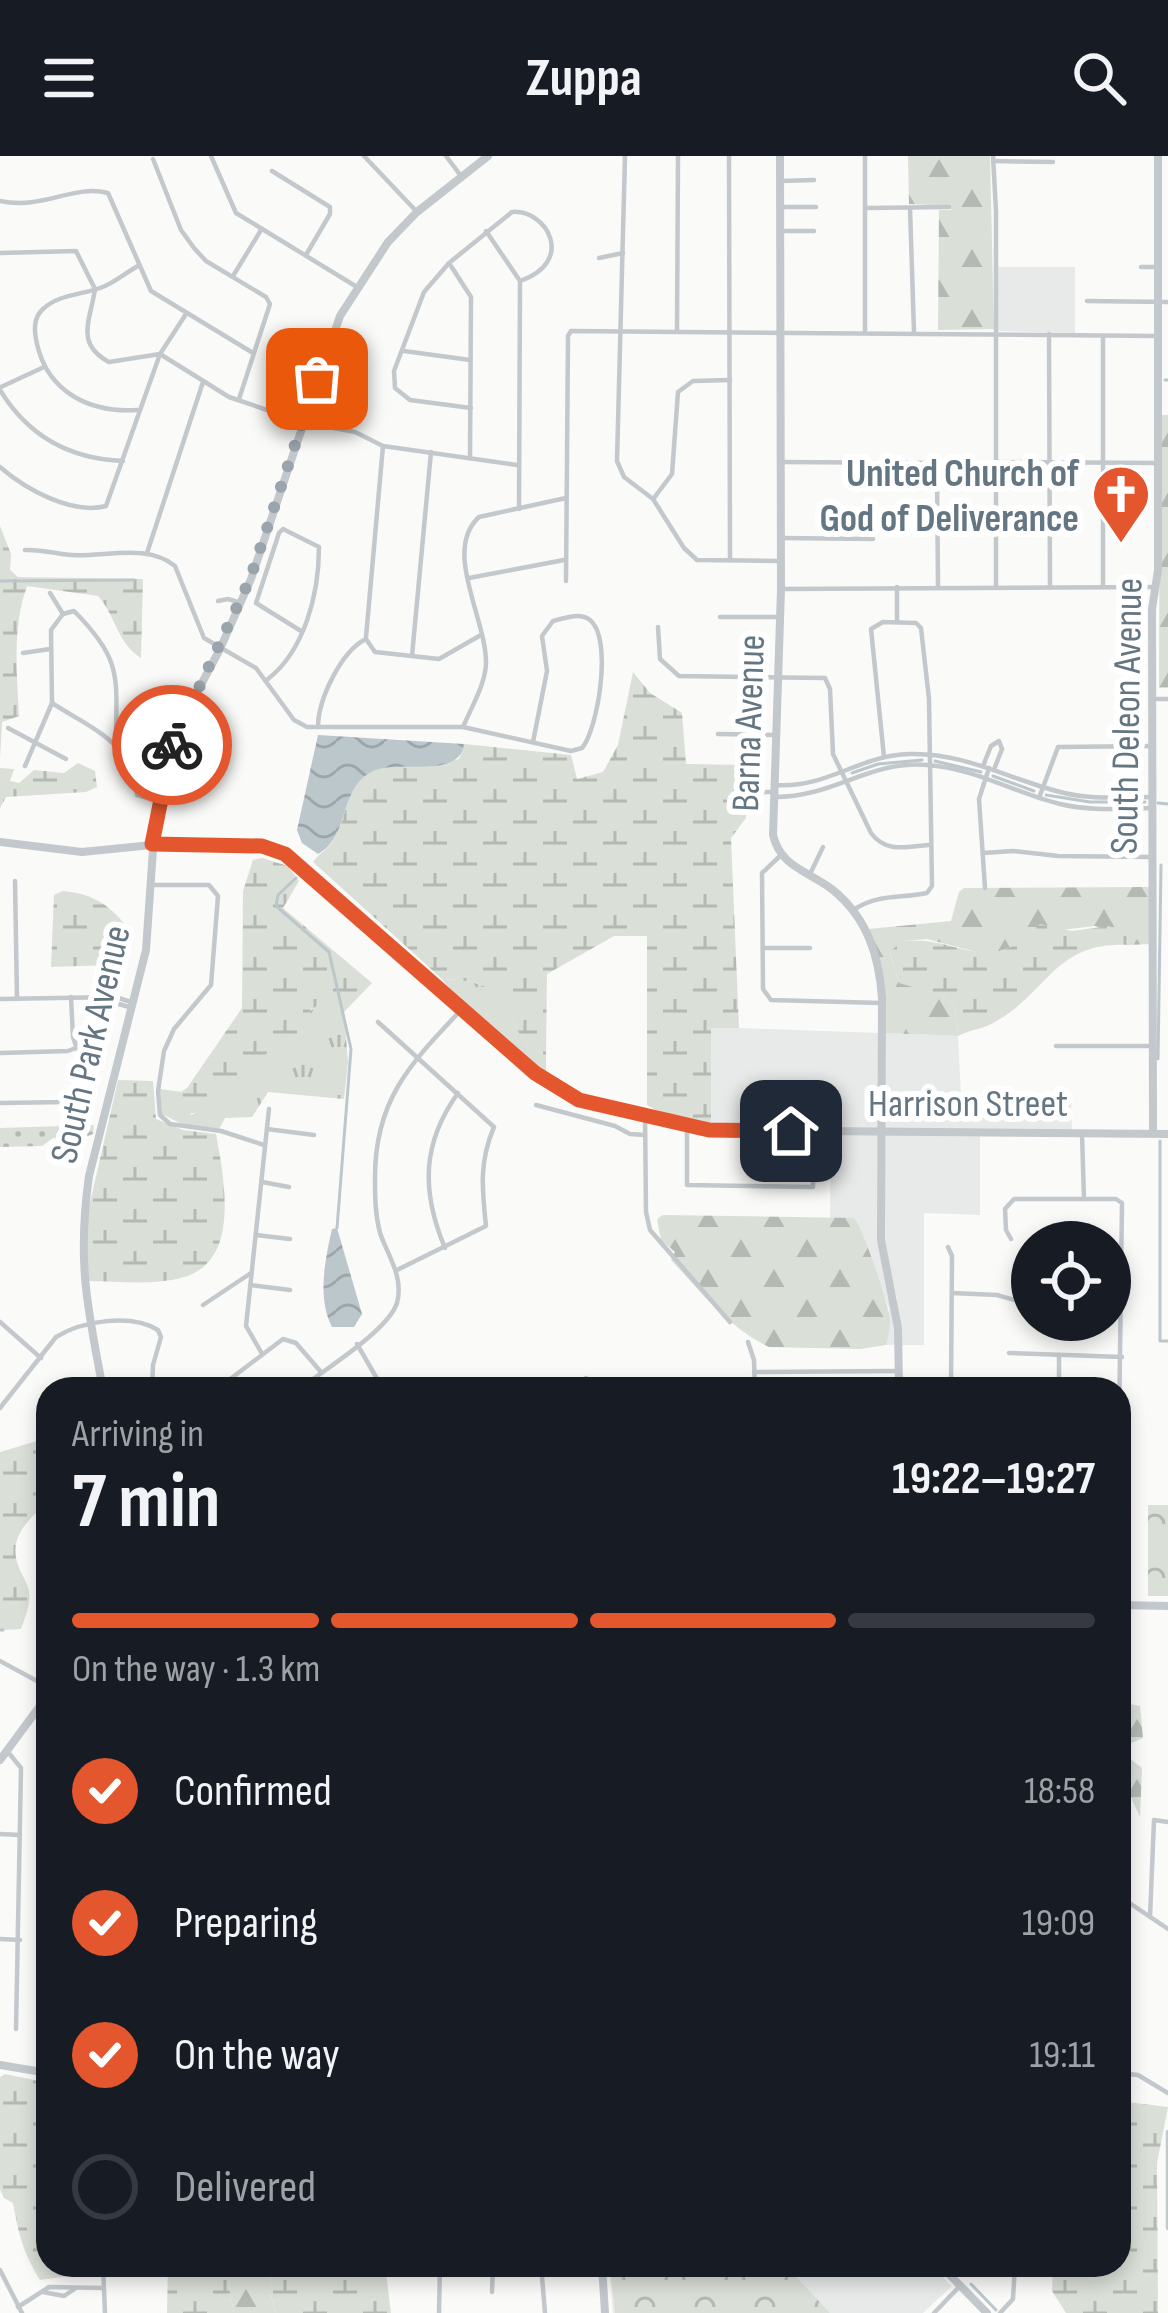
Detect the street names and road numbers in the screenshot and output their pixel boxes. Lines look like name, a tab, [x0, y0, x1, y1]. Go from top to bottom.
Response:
street label: South Deleon Avenue	[1102, 578, 1153, 855]
street label: Barna Avenue	[723, 634, 776, 812]
street label: South Park Avenue	[41, 921, 142, 1168]
street label: Harrison Street	[868, 1081, 1068, 1128]

